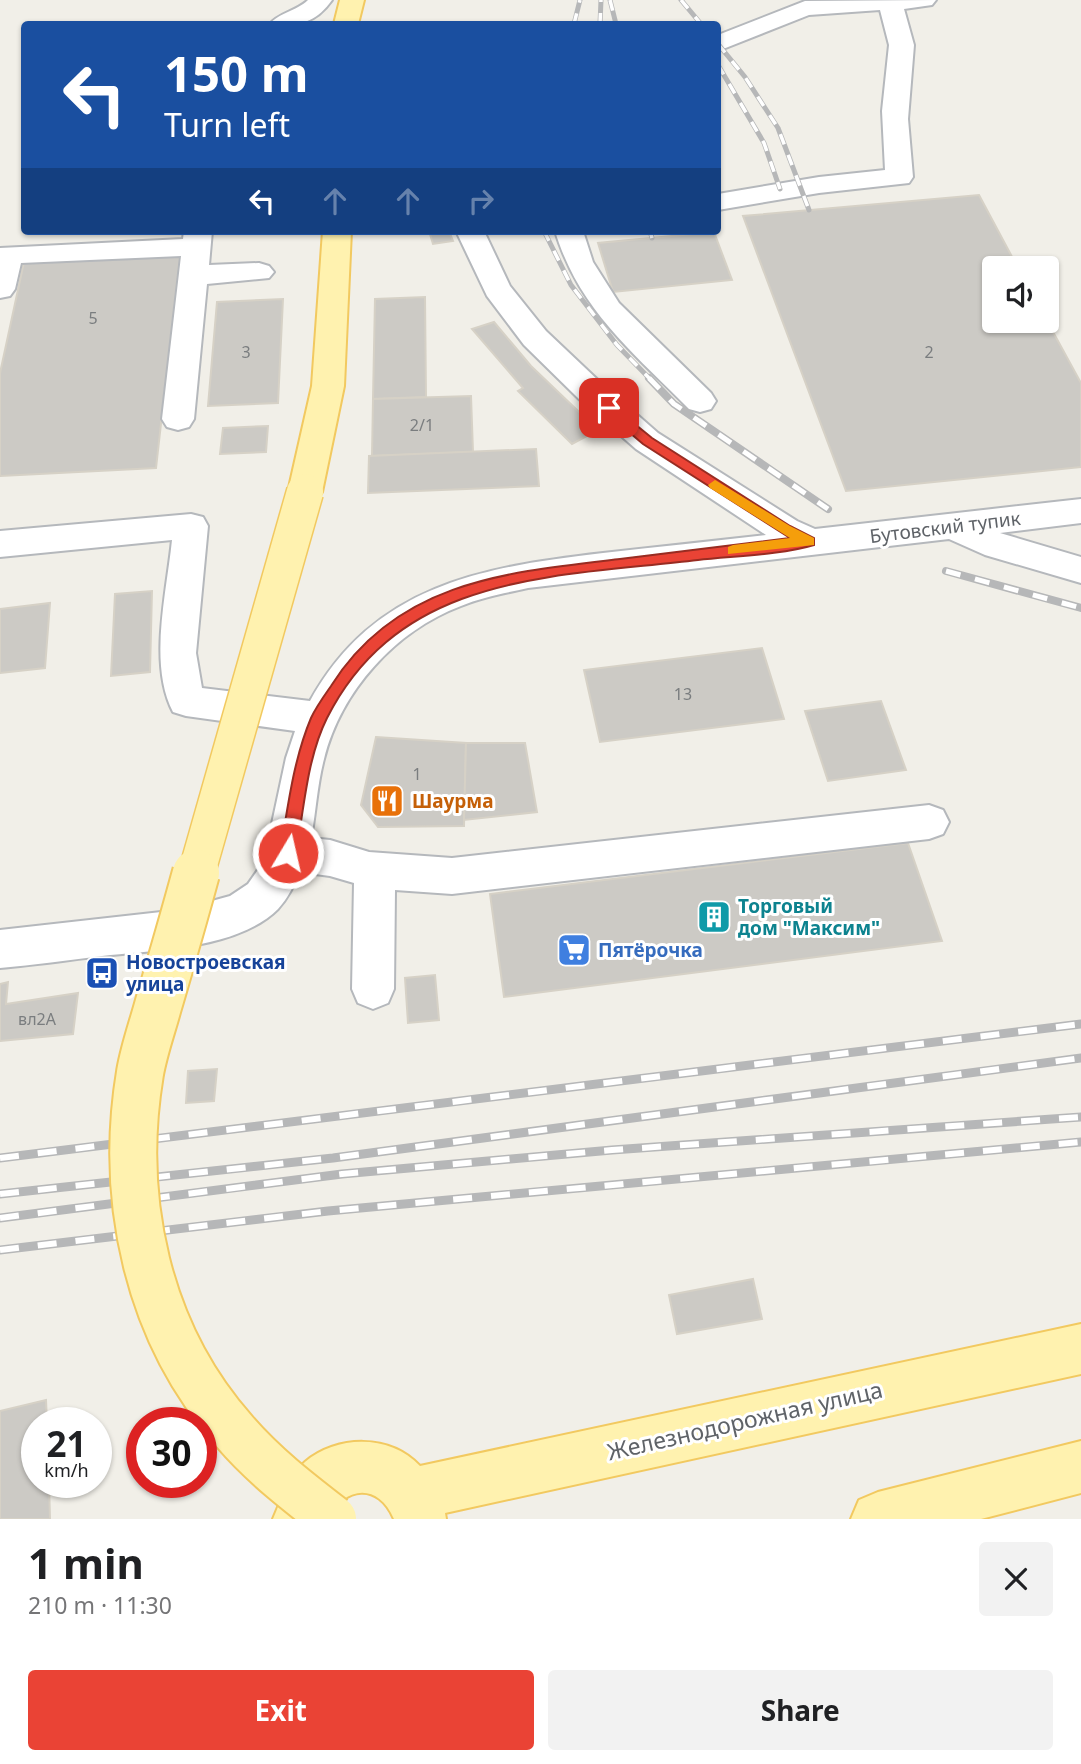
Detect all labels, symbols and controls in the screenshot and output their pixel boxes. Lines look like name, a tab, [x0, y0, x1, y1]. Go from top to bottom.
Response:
text: 150 m	[164, 40, 309, 106]
icon: left	[49, 49, 140, 140]
text: Turn left	[164, 103, 290, 146]
icon: left	[243, 182, 281, 220]
icon: ahead	[316, 182, 354, 220]
icon: ahead	[389, 182, 427, 220]
icon: right	[462, 182, 500, 220]
map controls	[982, 256, 1059, 333]
button: sound	[982, 256, 1059, 333]
house number: 5	[88, 307, 98, 329]
house number: 3	[241, 341, 251, 363]
house number: 2	[924, 341, 934, 363]
pin	[579, 378, 639, 438]
icon: arrive	[590, 389, 628, 427]
house number: 2/1	[410, 414, 434, 436]
street label: Бутовский тупик	[868, 505, 1022, 549]
house number: 13	[674, 683, 692, 705]
house number: 1	[412, 763, 422, 785]
restaurant icon: Шаурма	[368, 782, 406, 820]
place label: Шаурма	[412, 788, 494, 814]
position arrow	[251, 816, 325, 890]
place label: Торговый дом "Максим"	[738, 893, 880, 941]
building icon: Торговый дом "Максим"	[695, 898, 733, 936]
supermarket icon: Пятёрочка	[555, 931, 593, 969]
place label: Пятёрочка	[598, 937, 703, 963]
place label: Новостроевская улица	[125, 949, 286, 997]
bus stop icon: Новостроевская улица	[83, 954, 121, 992]
house number: вл2А	[18, 1008, 57, 1030]
street label: Железнодорожная улица	[604, 1373, 886, 1467]
speed limit sign: 30	[126, 1407, 217, 1498]
text: 21	[46, 1420, 87, 1467]
text: km/h	[44, 1458, 89, 1482]
text: 1 min	[28, 1534, 144, 1591]
button: close	[979, 1542, 1053, 1616]
text: 210 m · 11:30	[28, 1589, 172, 1621]
button: Exit	[28, 1670, 534, 1750]
button: Share	[548, 1670, 1053, 1750]

